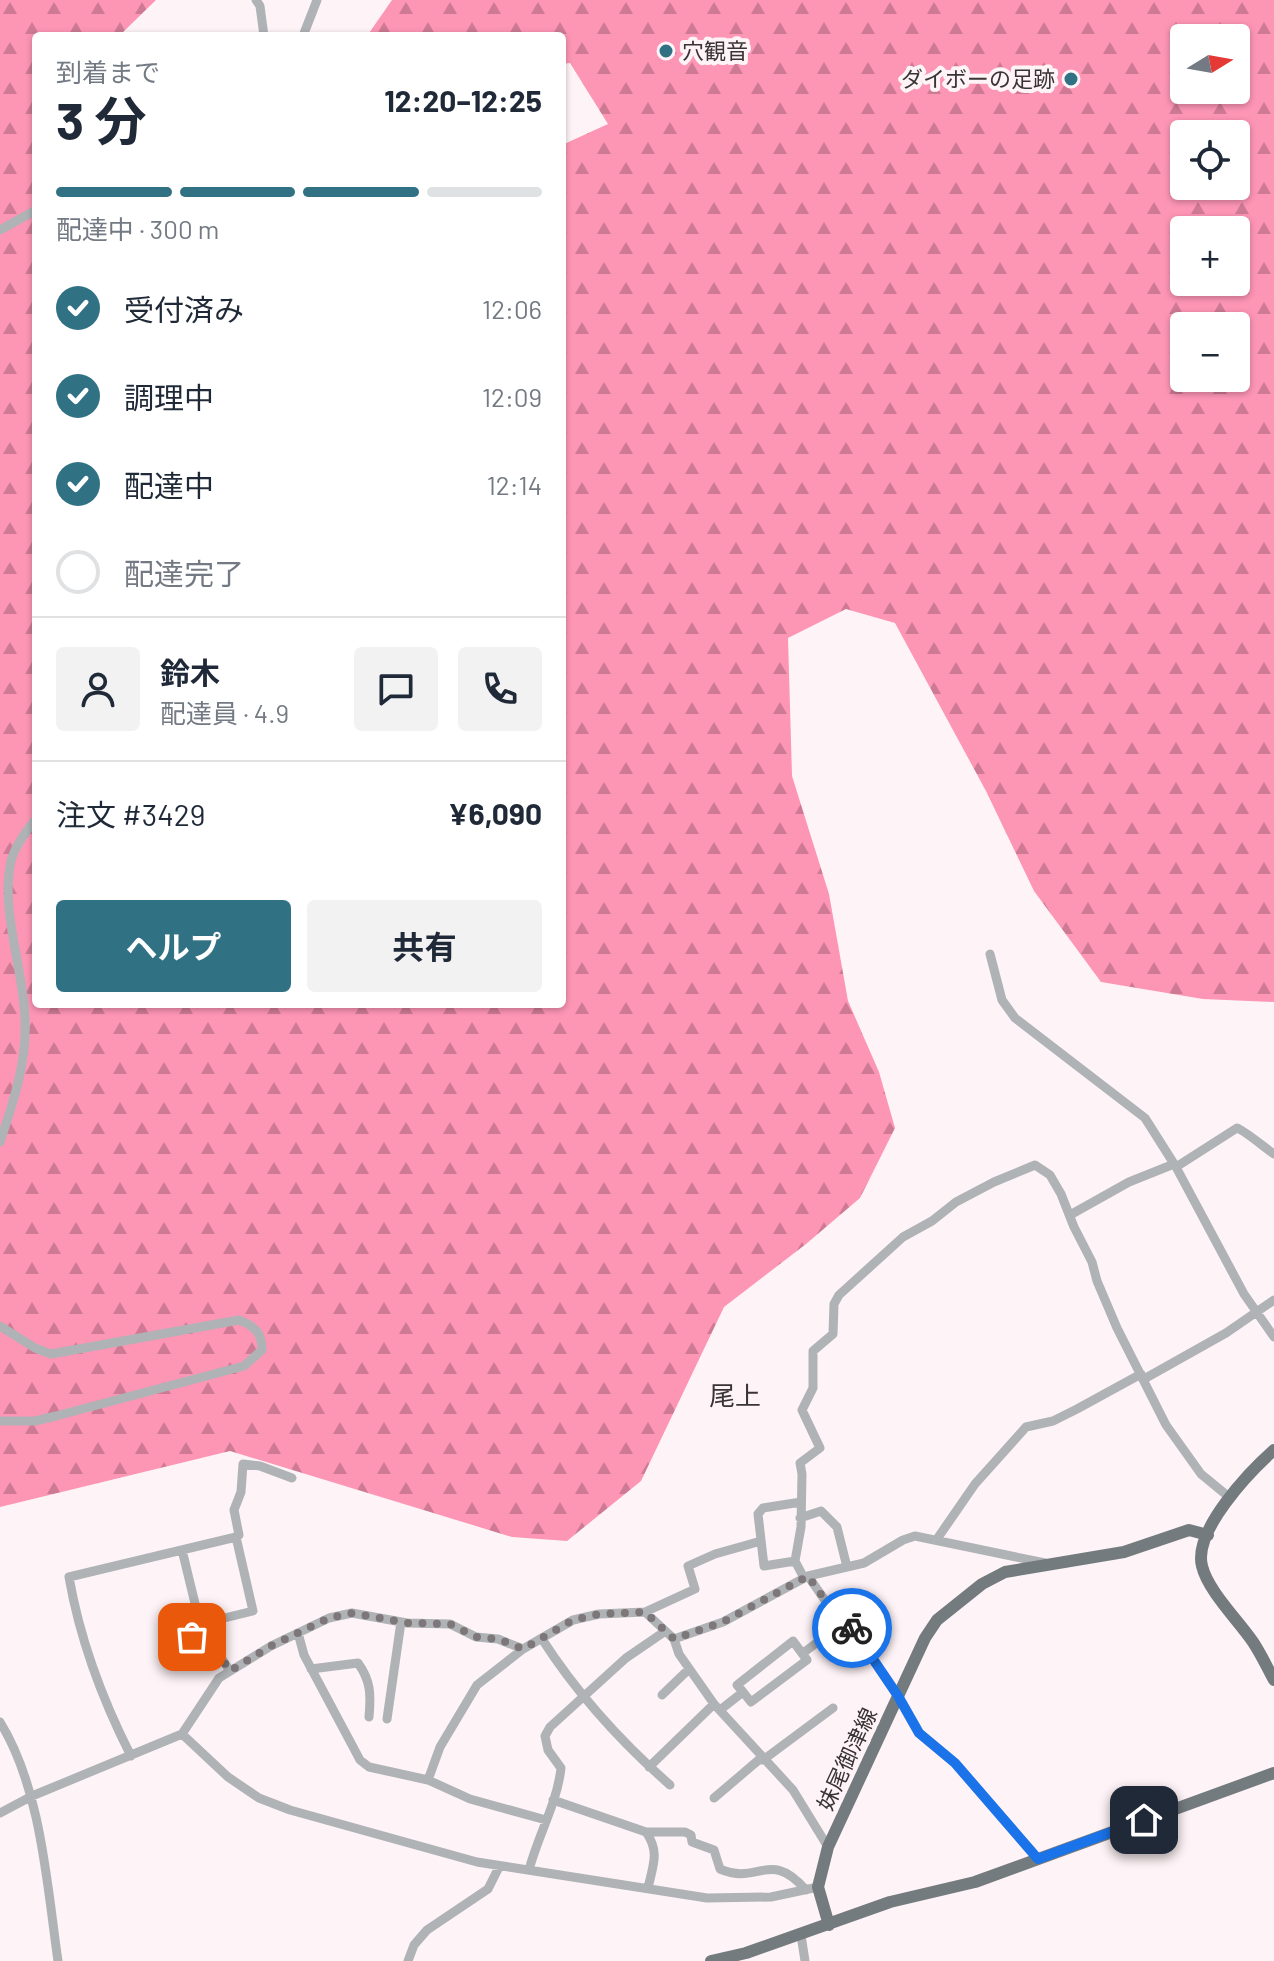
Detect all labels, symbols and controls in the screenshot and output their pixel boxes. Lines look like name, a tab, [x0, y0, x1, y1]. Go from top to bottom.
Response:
north arrow	[1170, 24, 1250, 104]
map controls	[1170, 24, 1250, 392]
place label: 穴観音	[682, 37, 748, 63]
marker: 穴観音	[657, 42, 675, 60]
text: 到着まで	[56, 56, 160, 87]
place label: ダイボーの足跡	[901, 65, 1055, 91]
marker: ダイボーの足跡	[1062, 70, 1080, 88]
text: 12:20–12:25	[384, 82, 542, 118]
text: 3 分	[56, 88, 146, 150]
button: locate	[1170, 120, 1250, 200]
text: 配達中 · 300 m	[56, 213, 219, 244]
button: +	[1170, 216, 1250, 296]
icon: check	[56, 286, 100, 330]
text: 受付済み	[124, 291, 244, 327]
text: 12:06	[482, 293, 542, 324]
button: −	[1170, 312, 1250, 392]
icon: check	[56, 374, 100, 418]
text: 調理中	[124, 379, 214, 415]
text: 12:09	[482, 381, 542, 412]
icon: check	[56, 462, 100, 506]
text: 配達中	[124, 467, 214, 503]
text: 12:14	[487, 469, 542, 500]
text: 配達完了	[124, 555, 244, 591]
button: person	[56, 647, 140, 731]
button: chat	[354, 647, 438, 731]
button: phone	[458, 647, 542, 731]
text: 鈴木	[160, 654, 220, 690]
text: 配達員 · 4.9	[160, 697, 289, 728]
text: ¥6,090	[448, 795, 542, 831]
text: 注文 #3429	[56, 796, 205, 832]
button: ヘルプ	[56, 900, 291, 992]
button: 共有	[307, 900, 542, 992]
district label: 尾上	[709, 1379, 761, 1410]
courier	[812, 1588, 892, 1668]
pin	[158, 1603, 226, 1671]
icon: bike	[830, 1606, 874, 1650]
icon: bag	[170, 1615, 214, 1659]
street label: 妹尾御津線	[811, 1703, 881, 1814]
pin	[1110, 1786, 1178, 1854]
icon: home	[1122, 1798, 1166, 1842]

